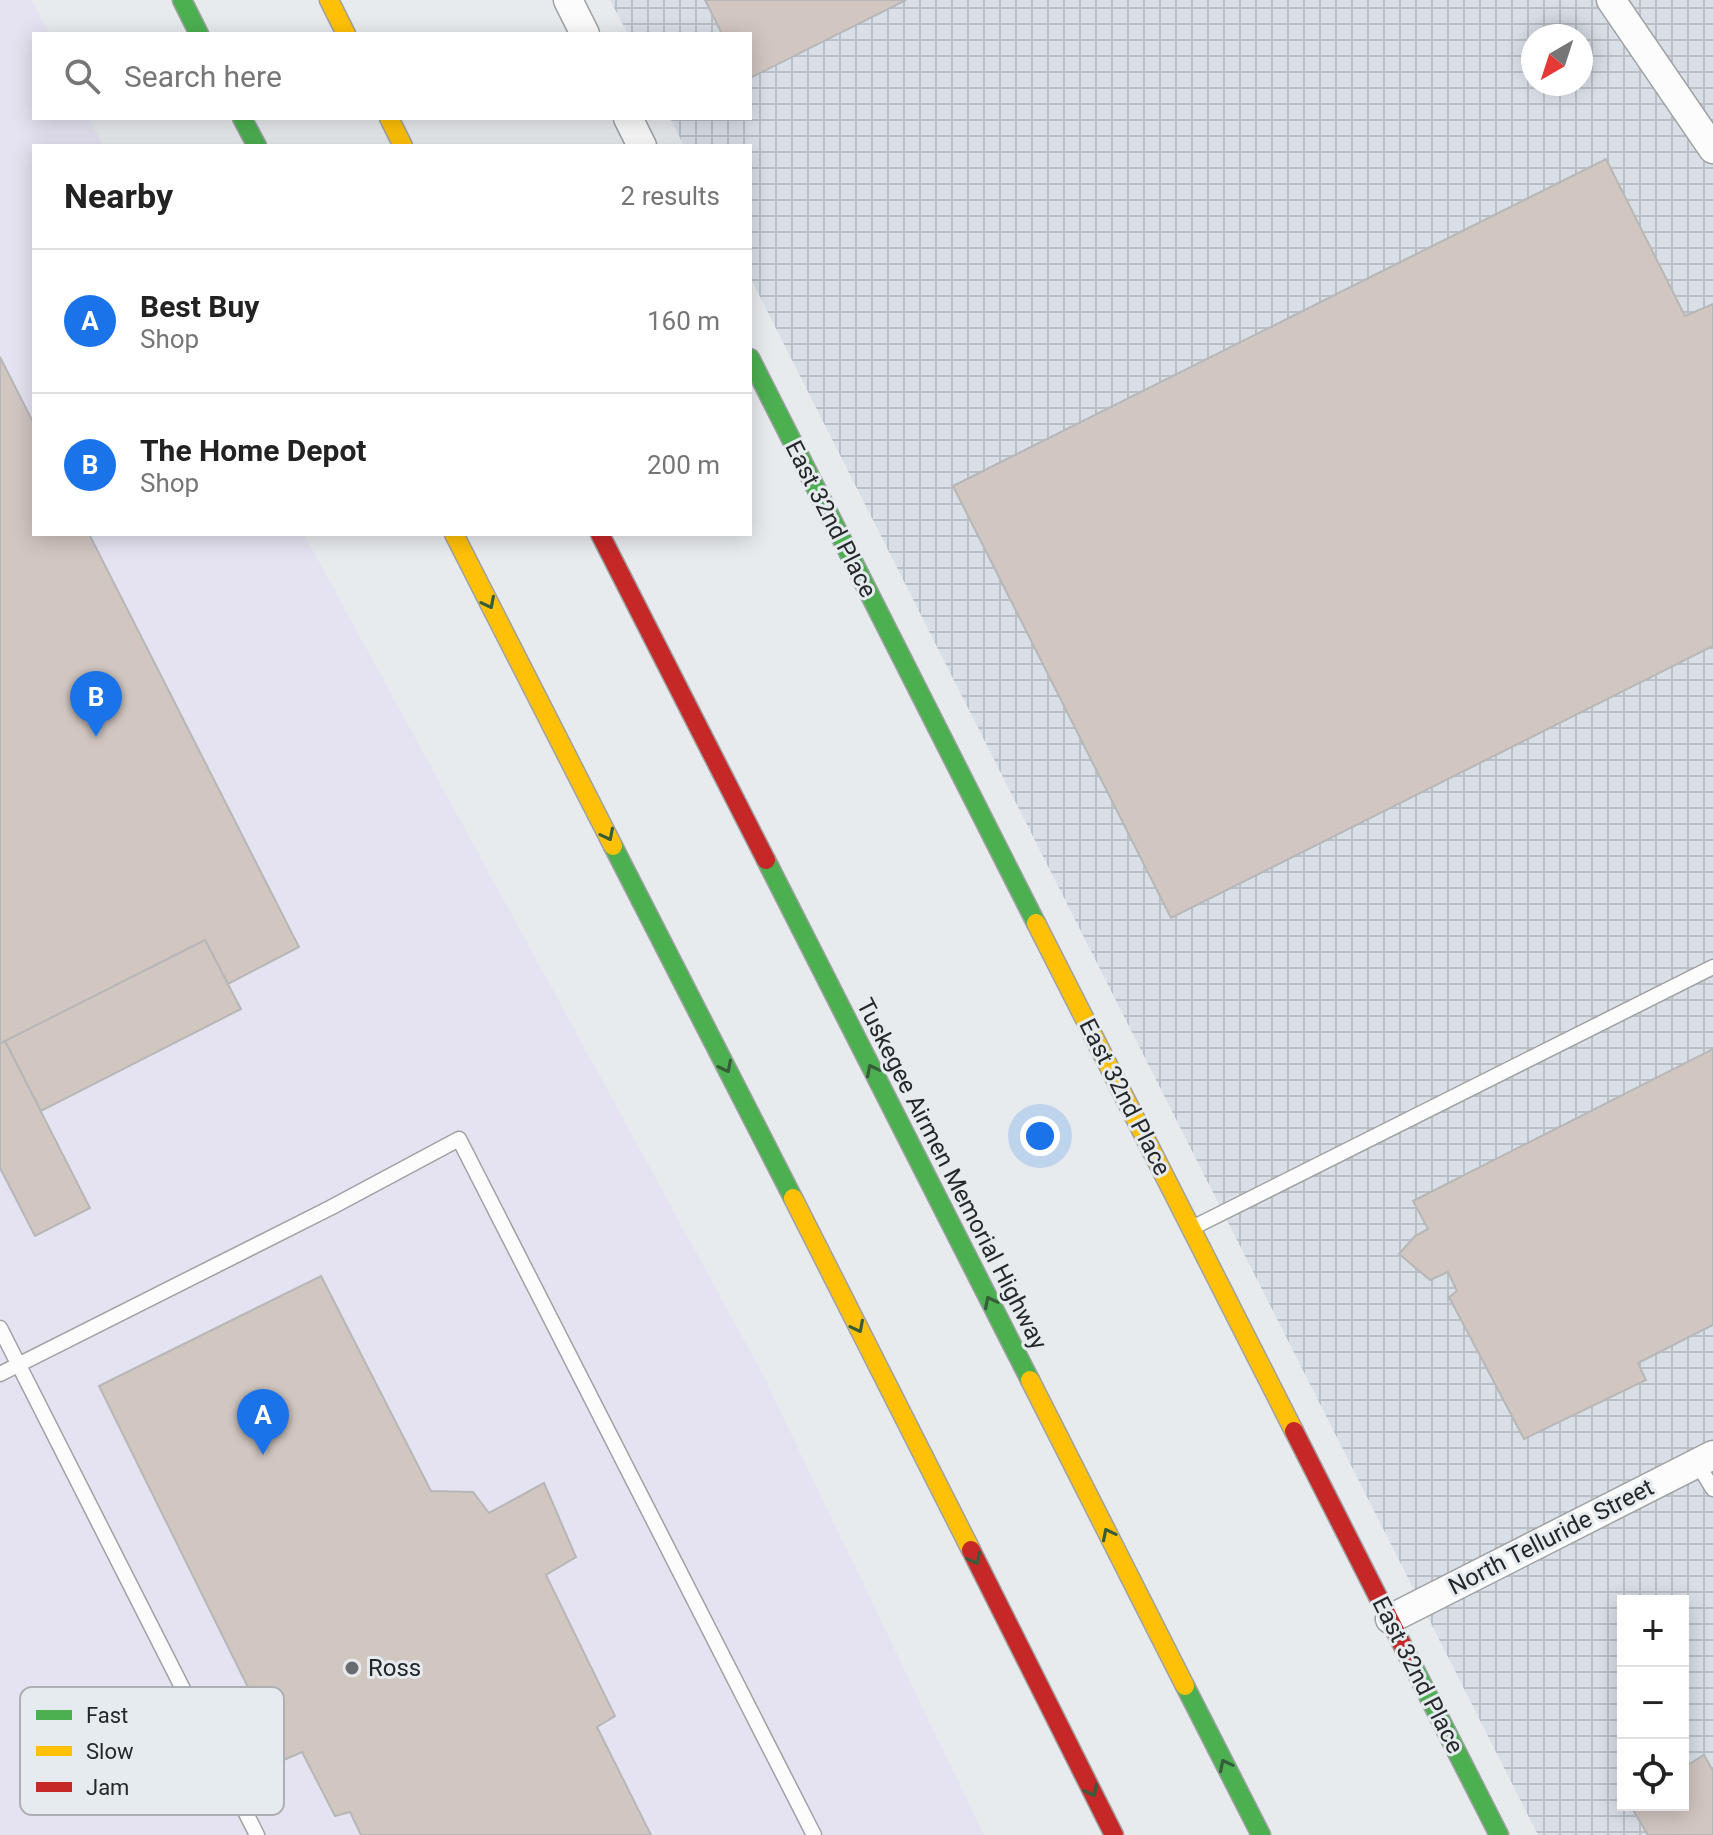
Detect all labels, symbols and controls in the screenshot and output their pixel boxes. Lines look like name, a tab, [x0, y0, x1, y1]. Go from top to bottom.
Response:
north arrow	[1521, 24, 1593, 96]
search box	[32, 32, 752, 120]
icon: search	[60, 54, 104, 98]
text: Search here	[124, 59, 282, 94]
text: Nearby	[64, 176, 173, 216]
text: 2 results	[621, 181, 720, 211]
text: Best Buy	[140, 289, 259, 324]
text: A	[81, 306, 99, 336]
text: 160 m	[647, 306, 720, 336]
text: Shop	[140, 324, 199, 354]
text: The Home Depot	[140, 433, 366, 468]
street label: East 32nd Place	[779, 436, 883, 602]
text: B	[82, 450, 98, 480]
text: 200 m	[647, 450, 720, 480]
text: Shop	[140, 468, 199, 498]
one-way arrow	[480, 595, 495, 610]
pin: B	[70, 671, 122, 737]
one-way arrow	[598, 827, 613, 841]
street label: Tuskegee Airmen Memorial Highway	[851, 994, 1053, 1355]
street label: East 32nd Place	[1073, 1014, 1177, 1180]
one-way arrow	[716, 1058, 732, 1073]
one-way arrow	[867, 1063, 882, 1078]
your location	[1020, 1116, 1060, 1156]
one-way arrow	[984, 1295, 1000, 1310]
one-way arrow	[848, 1318, 864, 1333]
pin: A	[237, 1389, 289, 1455]
street label: North Telluride Street	[1444, 1473, 1658, 1601]
one-way arrow	[1102, 1527, 1117, 1542]
one-way arrow	[965, 1550, 981, 1565]
street label: East 32nd Place	[1366, 1592, 1470, 1758]
map controls	[1617, 1595, 1689, 1811]
button: +	[1617, 1595, 1689, 1667]
place label: Ross	[368, 1654, 421, 1682]
marker: Ross	[343, 1659, 361, 1677]
button: −	[1617, 1667, 1689, 1739]
legend	[20, 1687, 284, 1815]
text: Fast	[86, 1703, 128, 1728]
text: Slow	[86, 1739, 134, 1764]
button: locate	[1617, 1739, 1689, 1811]
one-way arrow	[1220, 1759, 1235, 1774]
text: Jam	[86, 1775, 129, 1800]
one-way arrow	[1082, 1783, 1098, 1798]

